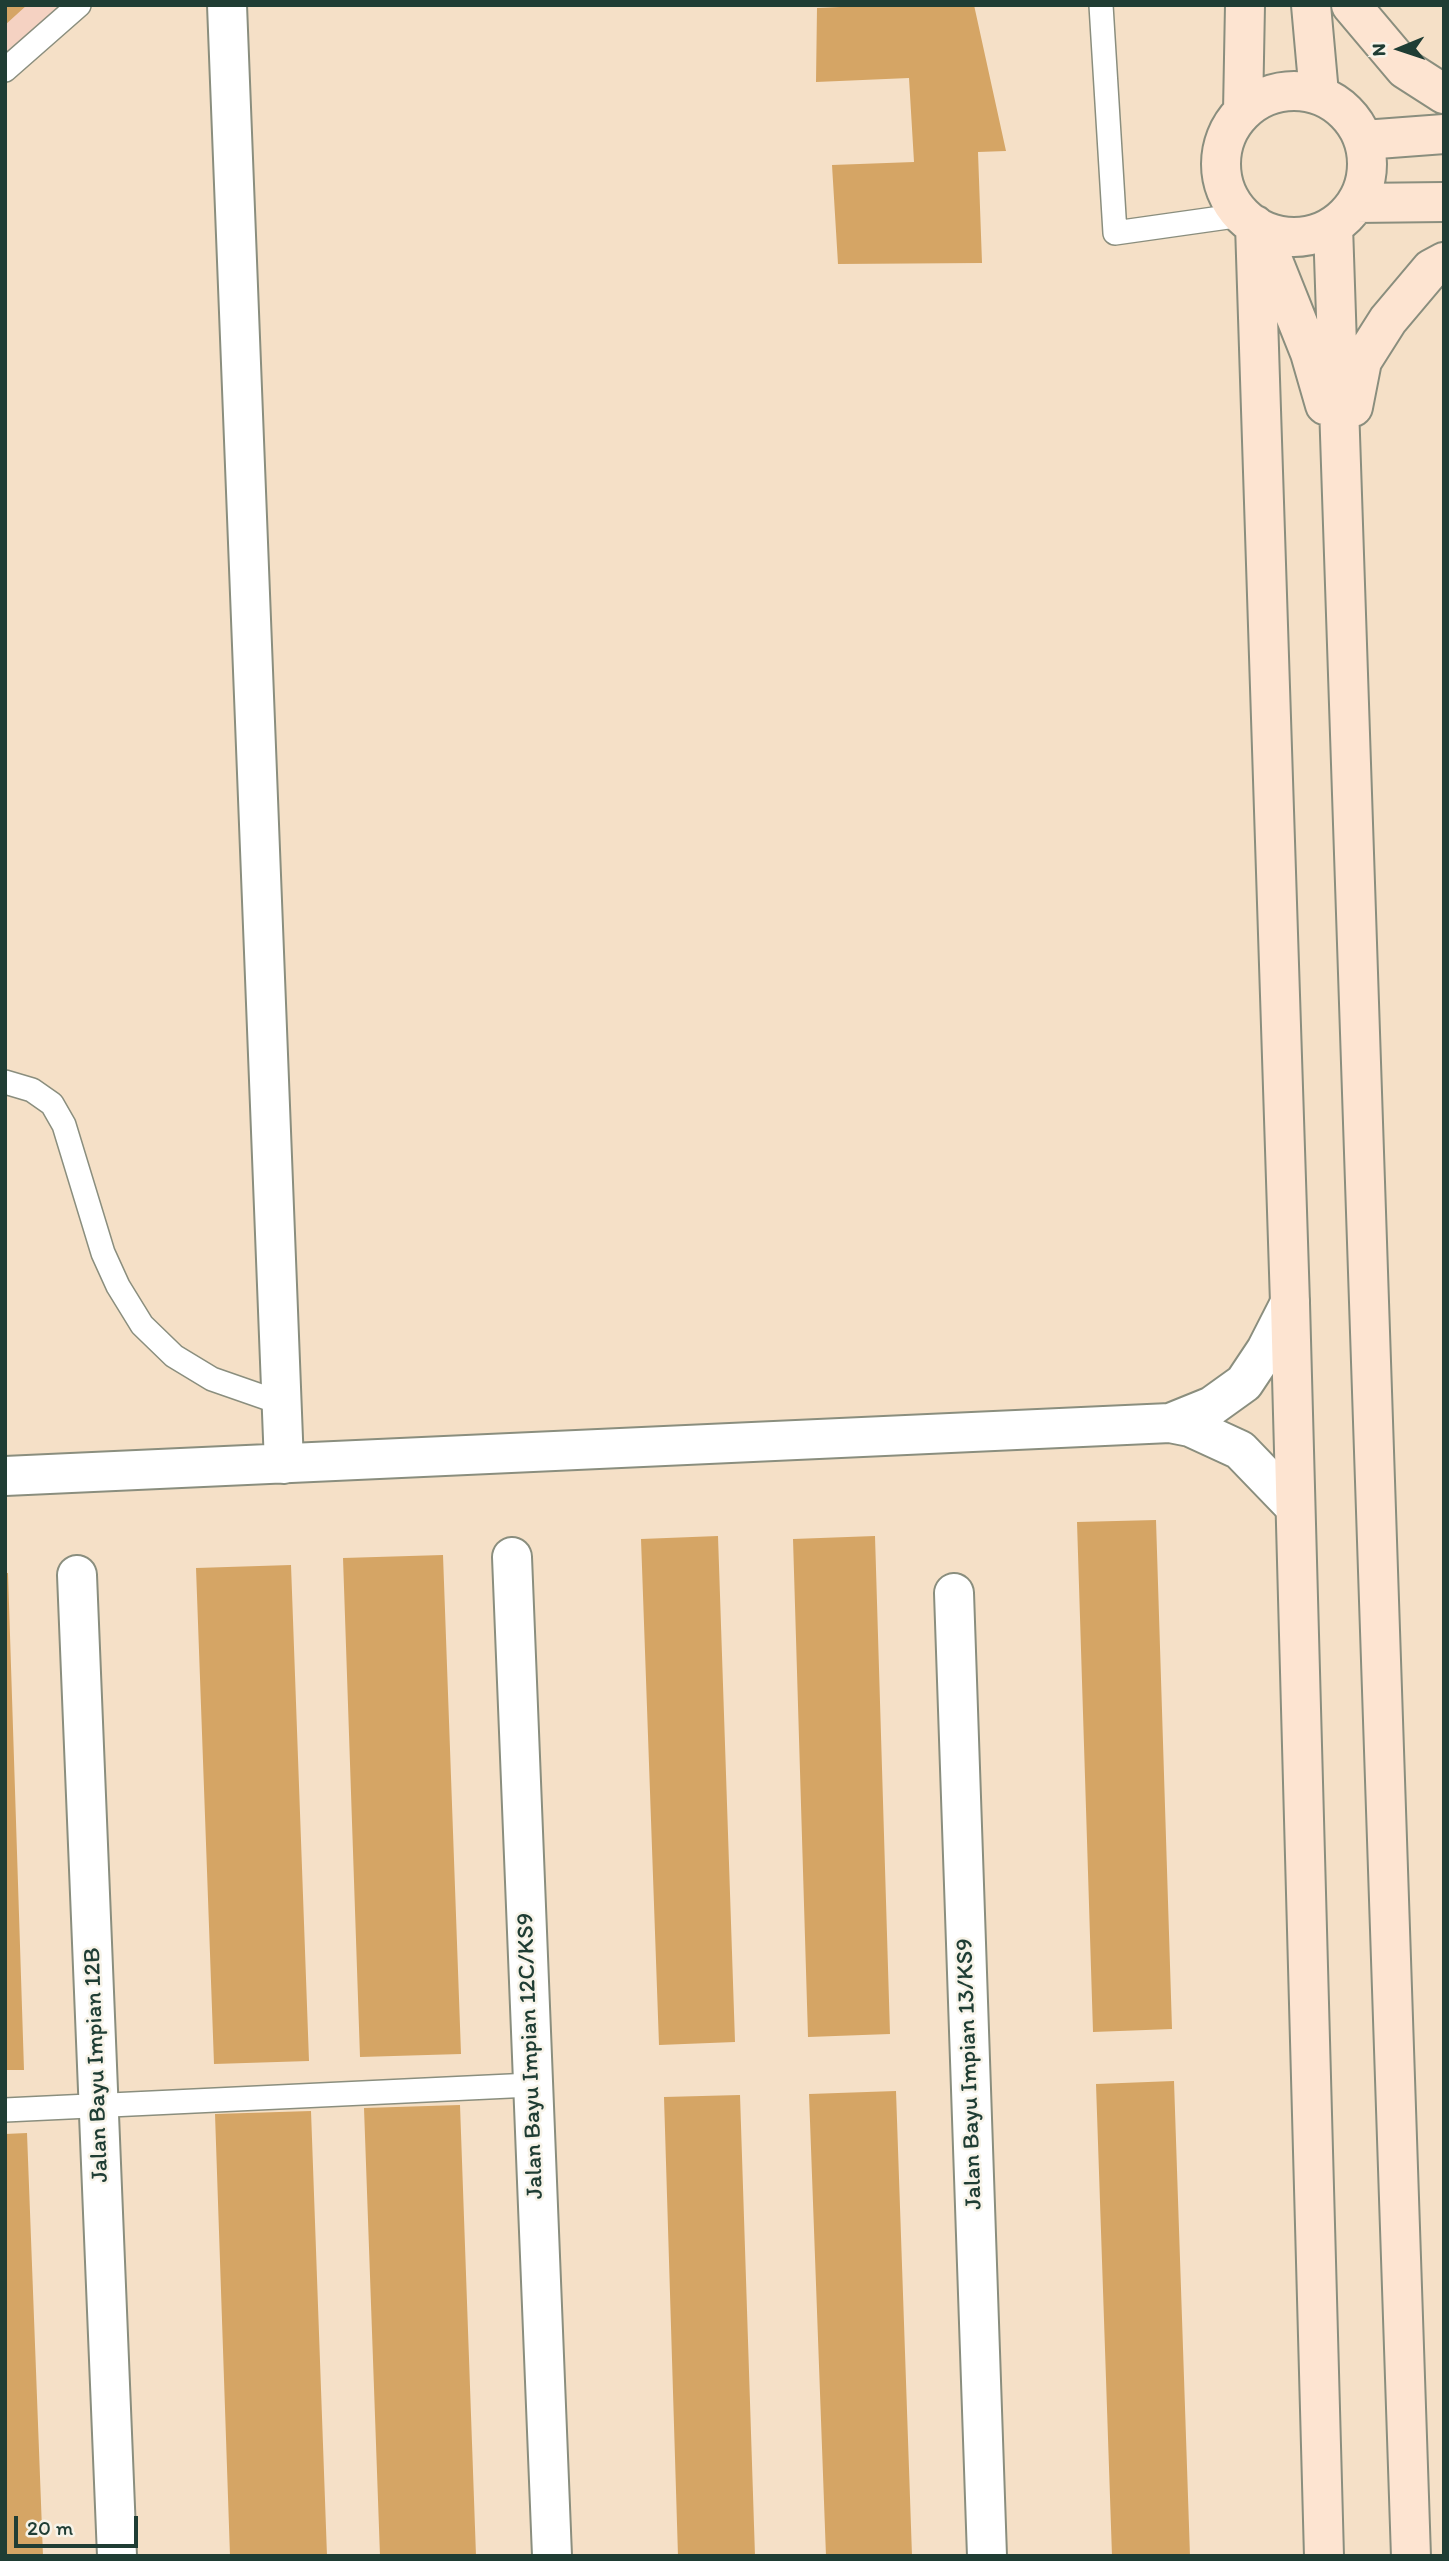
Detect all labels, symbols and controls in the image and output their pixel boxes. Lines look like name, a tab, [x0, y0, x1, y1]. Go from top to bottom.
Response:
north arrow	[1365, 14, 1435, 84]
text: N	[1367, 43, 1390, 57]
street label: Jalan Bayu Impian 12C/KS9	[512, 1912, 550, 2200]
street label: Jalan Bayu Impian 13/KS9	[951, 1938, 989, 2210]
street label: Jalan Bayu Impian 12B	[79, 1947, 115, 2183]
scale bar	[18, 2502, 142, 2546]
text: 20 m	[27, 2515, 73, 2540]

